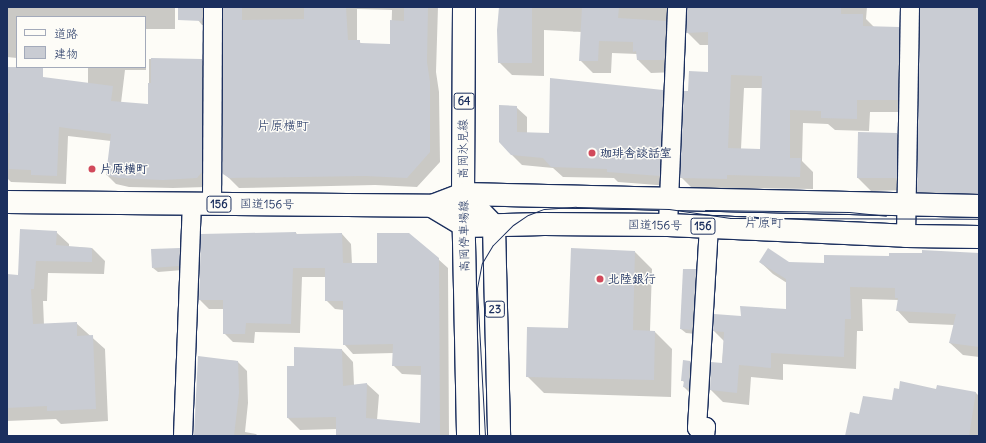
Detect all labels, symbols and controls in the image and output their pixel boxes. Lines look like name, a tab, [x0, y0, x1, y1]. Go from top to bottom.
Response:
legend	[16, 16, 146, 68]
text: 道路	[54, 26, 78, 41]
text: 建物	[54, 46, 78, 61]
road number: 64	[453, 92, 475, 110]
district label: 片原横町	[257, 118, 309, 134]
street label: 高岡氷見線	[456, 119, 470, 179]
place label: 珈琲舎談話室	[600, 146, 672, 160]
marker: 珈琲舎談話室	[587, 148, 597, 158]
place label: 片原横町	[100, 162, 148, 176]
marker: 片原横町	[87, 164, 97, 174]
road number: 156	[206, 195, 232, 213]
street label: 国道156号	[240, 196, 294, 212]
street label: 高岡停車場線	[456, 200, 472, 272]
district label: 片原町	[745, 215, 783, 231]
street label: 国道156号	[628, 217, 682, 233]
road number: 156	[690, 217, 716, 235]
place label: 北陸銀行	[608, 272, 656, 286]
marker: 北陸銀行	[595, 274, 605, 284]
road number: 23	[484, 300, 506, 318]

